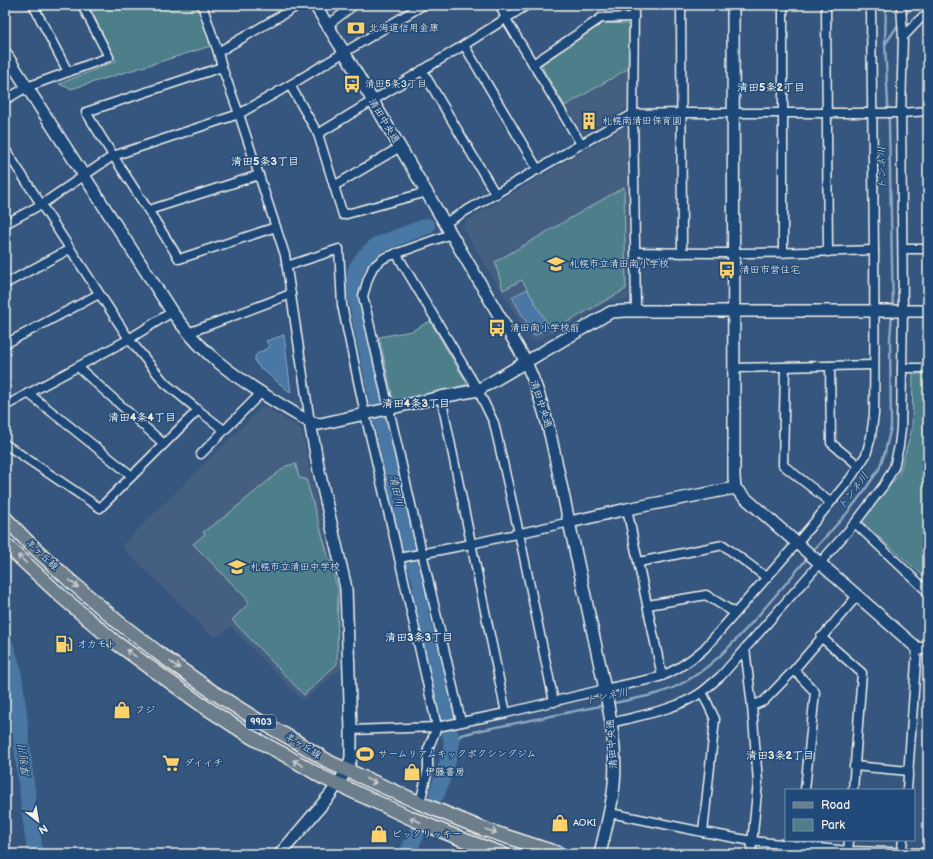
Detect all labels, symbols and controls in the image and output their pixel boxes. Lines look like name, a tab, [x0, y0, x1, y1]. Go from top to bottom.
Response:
bank icon: 北海道信用金庫	[346, 18, 366, 38]
place label: 北海道信用金庫	[369, 22, 439, 34]
bus stop icon: 清田5条3丁目	[342, 74, 362, 94]
place label: 清田5条3丁目	[365, 78, 427, 90]
district label: 清田5条2丁目	[737, 81, 805, 94]
street label: 清田中央通	[366, 96, 402, 146]
building icon: 札幌南清田保育園	[579, 111, 599, 131]
place label: 札幌南清田保育園	[602, 115, 682, 127]
water label: トンネ川	[875, 146, 889, 190]
district label: 清田5条3丁目	[231, 155, 299, 168]
school or university icon: 札幌市立清田南小学校	[546, 254, 566, 274]
place label: 札幌市立清田南小学校	[569, 258, 669, 270]
bus stop icon: 清田市営住宅	[717, 260, 737, 280]
place label: 清田市営住宅	[740, 264, 800, 276]
bus stop icon: 清田南小学校前	[487, 318, 507, 338]
place label: 清田南小学校前	[510, 322, 580, 334]
street label: 清田中央通	[528, 378, 554, 430]
district label: 清田4条3丁目	[382, 397, 450, 410]
district label: 清田4条4丁目	[108, 411, 176, 424]
water label: トンネ川	[835, 470, 871, 512]
water label: 清田川	[386, 474, 406, 508]
street label: 羊ヶ丘線	[23, 537, 61, 573]
one-way arrow	[17, 555, 27, 564]
school or university icon: 札幌市立清田中学校	[227, 557, 247, 577]
place label: 札幌市立清田中学校	[250, 561, 340, 573]
one-way arrow	[68, 579, 79, 588]
district label: 清田3条3丁目	[385, 631, 453, 644]
fuel station icon: オカモト	[54, 634, 74, 654]
place label: オカモト	[77, 638, 117, 650]
one-way arrow	[125, 649, 136, 657]
one-way arrow	[169, 661, 180, 669]
water label: トンネ川	[584, 685, 630, 707]
shop icon: フジ	[112, 700, 132, 720]
place label: フジ	[135, 704, 155, 716]
road number: 9903	[246, 715, 276, 729]
street label: 清田中央通	[604, 719, 620, 769]
street label: 羊ヶ丘線	[283, 731, 323, 761]
water label: 厚別川	[16, 744, 32, 778]
sports icon: サームリアムキックボクシングジム	[355, 744, 375, 764]
place label: サームリアムキックボクシングジム	[378, 748, 536, 760]
district label: 清田3条2丁目	[746, 749, 814, 762]
supermarket icon: ダイイチ	[161, 753, 181, 773]
place label: ダイイチ	[184, 757, 223, 769]
one-way arrow	[292, 758, 304, 766]
shop icon: 伊藤書房	[402, 762, 422, 782]
place label: 伊藤書房	[425, 766, 465, 778]
one-way arrow	[365, 778, 377, 785]
legend	[785, 789, 915, 841]
text: Road	[821, 798, 850, 813]
north arrow	[18, 801, 58, 841]
shop icon: AOKI	[550, 813, 570, 833]
one-way arrow	[409, 815, 421, 823]
place label: AOKI	[573, 817, 596, 829]
text: Park	[821, 818, 845, 833]
text: N	[36, 821, 50, 837]
shop icon: ビックリッキー	[369, 824, 389, 844]
place label: ビックリッキー	[392, 828, 462, 840]
one-way arrow	[484, 828, 497, 835]

